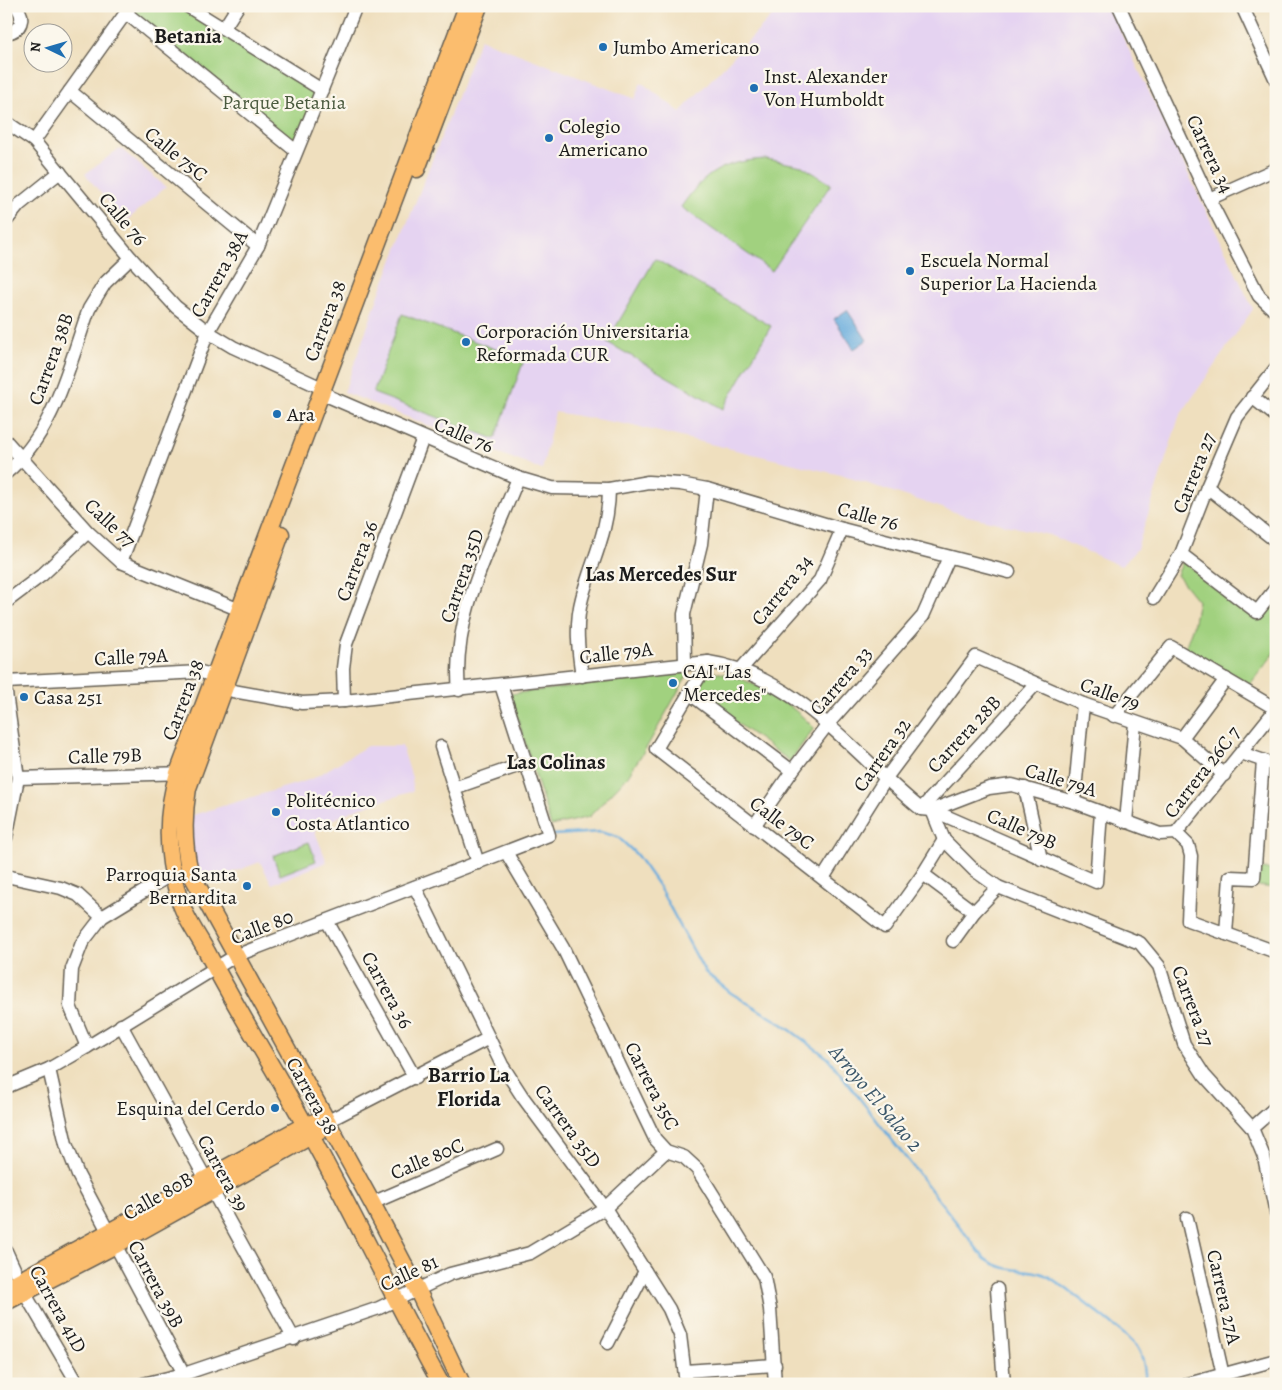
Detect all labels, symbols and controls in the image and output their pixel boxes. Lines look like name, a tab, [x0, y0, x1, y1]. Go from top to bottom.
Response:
north arrow	[22, 22, 72, 72]
district label: Betania	[154, 22, 223, 50]
place label: Jumbo Americano	[613, 34, 759, 61]
text: N	[26, 41, 45, 53]
marker: Jumbo Americano	[597, 41, 609, 53]
place label: Inst. Alexander Von Humboldt	[763, 63, 888, 113]
marker: Inst. Alexander Von Humboldt	[748, 82, 760, 94]
park label: Parque Betania	[222, 89, 347, 116]
street label: Carrera 34	[1180, 110, 1240, 198]
place label: Colegio Americano	[558, 113, 648, 163]
street label: Calle 75C	[139, 120, 213, 188]
marker: Colegio Americano	[543, 132, 555, 144]
street label: Calle 76	[93, 187, 153, 251]
street label: Carrera 38A	[184, 225, 254, 323]
place label: Escuela Normal Superior La Hacienda	[920, 247, 1098, 297]
marker: Escuela Normal Superior La Hacienda	[904, 265, 916, 277]
street label: Carrera 38	[297, 277, 353, 365]
street label: Carrera 38B	[22, 309, 80, 409]
place label: Corporación Universitaria Reformada CUR	[476, 318, 690, 368]
marker: Corporación Universitaria Reformada CUR	[460, 336, 472, 348]
place label: Ara	[286, 401, 316, 428]
marker: Ara	[271, 408, 283, 420]
street label: Calle 76	[430, 410, 498, 460]
street label: Carrera 27	[1166, 428, 1223, 517]
street label: Calle 77	[78, 492, 142, 554]
street label: Calle 76	[834, 495, 902, 537]
street label: Carrera 36	[329, 517, 385, 605]
street label: Carrera 35D	[433, 525, 491, 627]
street label: Carrera 34	[745, 549, 819, 631]
district label: Las Mercedes Sur	[585, 560, 737, 588]
street label: Calle 79A	[578, 635, 655, 671]
street label: Carrera 33	[803, 641, 879, 721]
street label: Calle 79A	[93, 642, 169, 672]
street label: Carrera 38	[155, 656, 211, 744]
place label: CAI "Las Mercedes"	[683, 658, 767, 708]
street label: Calle 79	[1076, 671, 1144, 717]
marker: CAI "Las Mercedes"	[667, 677, 679, 689]
place label: Casa 251	[34, 684, 102, 711]
street label: Carrera 28B	[921, 689, 1007, 779]
marker: Casa 251	[18, 691, 30, 703]
street label: Carrera 32	[847, 712, 918, 797]
street label: Carrera 26C 7	[1157, 720, 1247, 824]
street label: Calle 79B	[68, 741, 142, 771]
district label: Las Colinas	[506, 748, 606, 776]
street label: Calle 79A	[1022, 756, 1100, 804]
place label: Politécnico Costa Atlantico	[286, 787, 410, 837]
street label: Calle 79C	[744, 790, 820, 856]
street label: Calle 79B	[983, 802, 1061, 856]
marker: Politécnico Costa Atlantico	[270, 806, 282, 818]
place label: Parroquia Santa Bernardita	[106, 861, 238, 911]
marker: Parroquia Santa Bernardita	[241, 880, 253, 892]
street label: Calle 80	[227, 903, 297, 951]
street label: Carrera 36	[355, 947, 419, 1033]
street label: Carrera 27	[1165, 962, 1221, 1051]
street label: Carrera 35C	[618, 1037, 686, 1135]
water label: Arroyo El Salao 2	[822, 1038, 929, 1158]
street label: Carrera 38	[280, 1052, 344, 1140]
district label: Barrio La Florida	[428, 1061, 511, 1113]
street label: Carrera 35D	[528, 1079, 608, 1173]
place label: Esquina del Cerdo	[116, 1095, 265, 1122]
marker: Esquina del Cerdo	[269, 1102, 281, 1114]
street label: Carrera 39	[191, 1130, 255, 1216]
street label: Calle 80C	[386, 1131, 468, 1187]
street label: Calle 80B	[118, 1165, 198, 1227]
street label: Carrera 39B	[122, 1235, 190, 1333]
street label: Carrera 27A	[1200, 1247, 1248, 1347]
street label: Calle 81	[376, 1248, 443, 1298]
street label: Carrera 41D	[23, 1260, 93, 1358]

